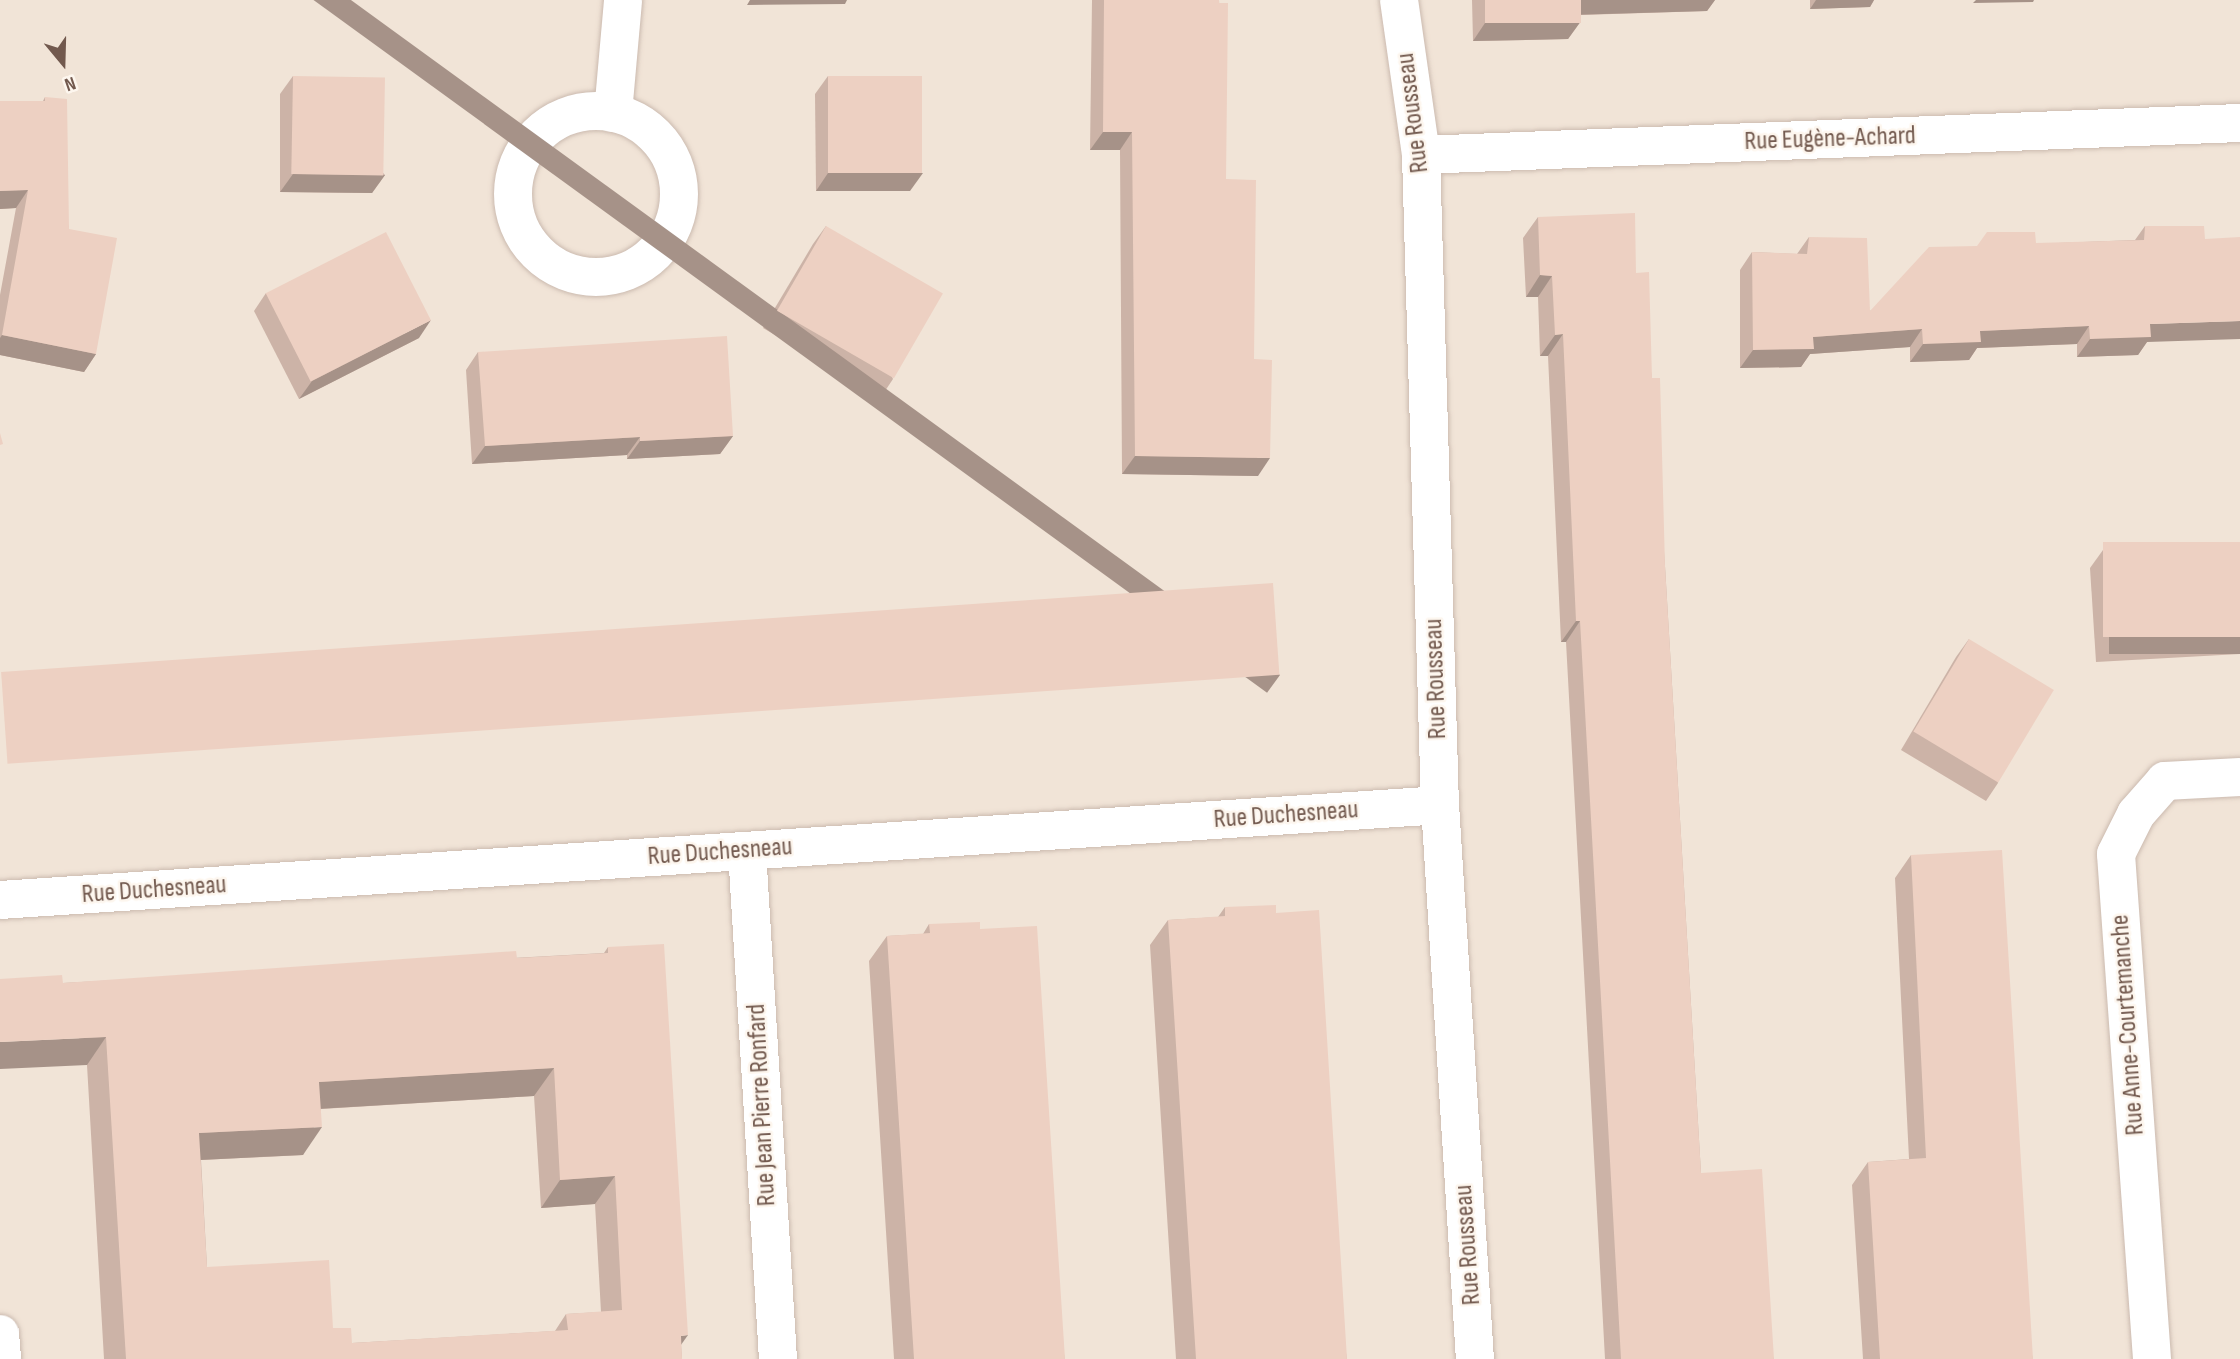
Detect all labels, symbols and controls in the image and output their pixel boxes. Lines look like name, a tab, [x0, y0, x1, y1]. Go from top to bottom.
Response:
north arrow	[28, 28, 98, 98]
street label: Rue Rousseau	[1390, 51, 1436, 175]
text: N	[61, 71, 79, 96]
street label: Rue Eugène-Achard	[1744, 120, 1916, 158]
street label: Rue Rousseau	[1418, 618, 1454, 740]
street label: Rue Duchesneau	[1213, 794, 1359, 836]
street label: Rue Duchesneau	[647, 831, 793, 873]
street label: Rue Duchesneau	[81, 869, 227, 911]
street label: Rue Anne-Courtemanche	[2105, 914, 2151, 1136]
street label: Rue Jean Pierre Ronfard	[741, 1003, 783, 1207]
street label: Rue Rousseau	[1448, 1184, 1488, 1306]

